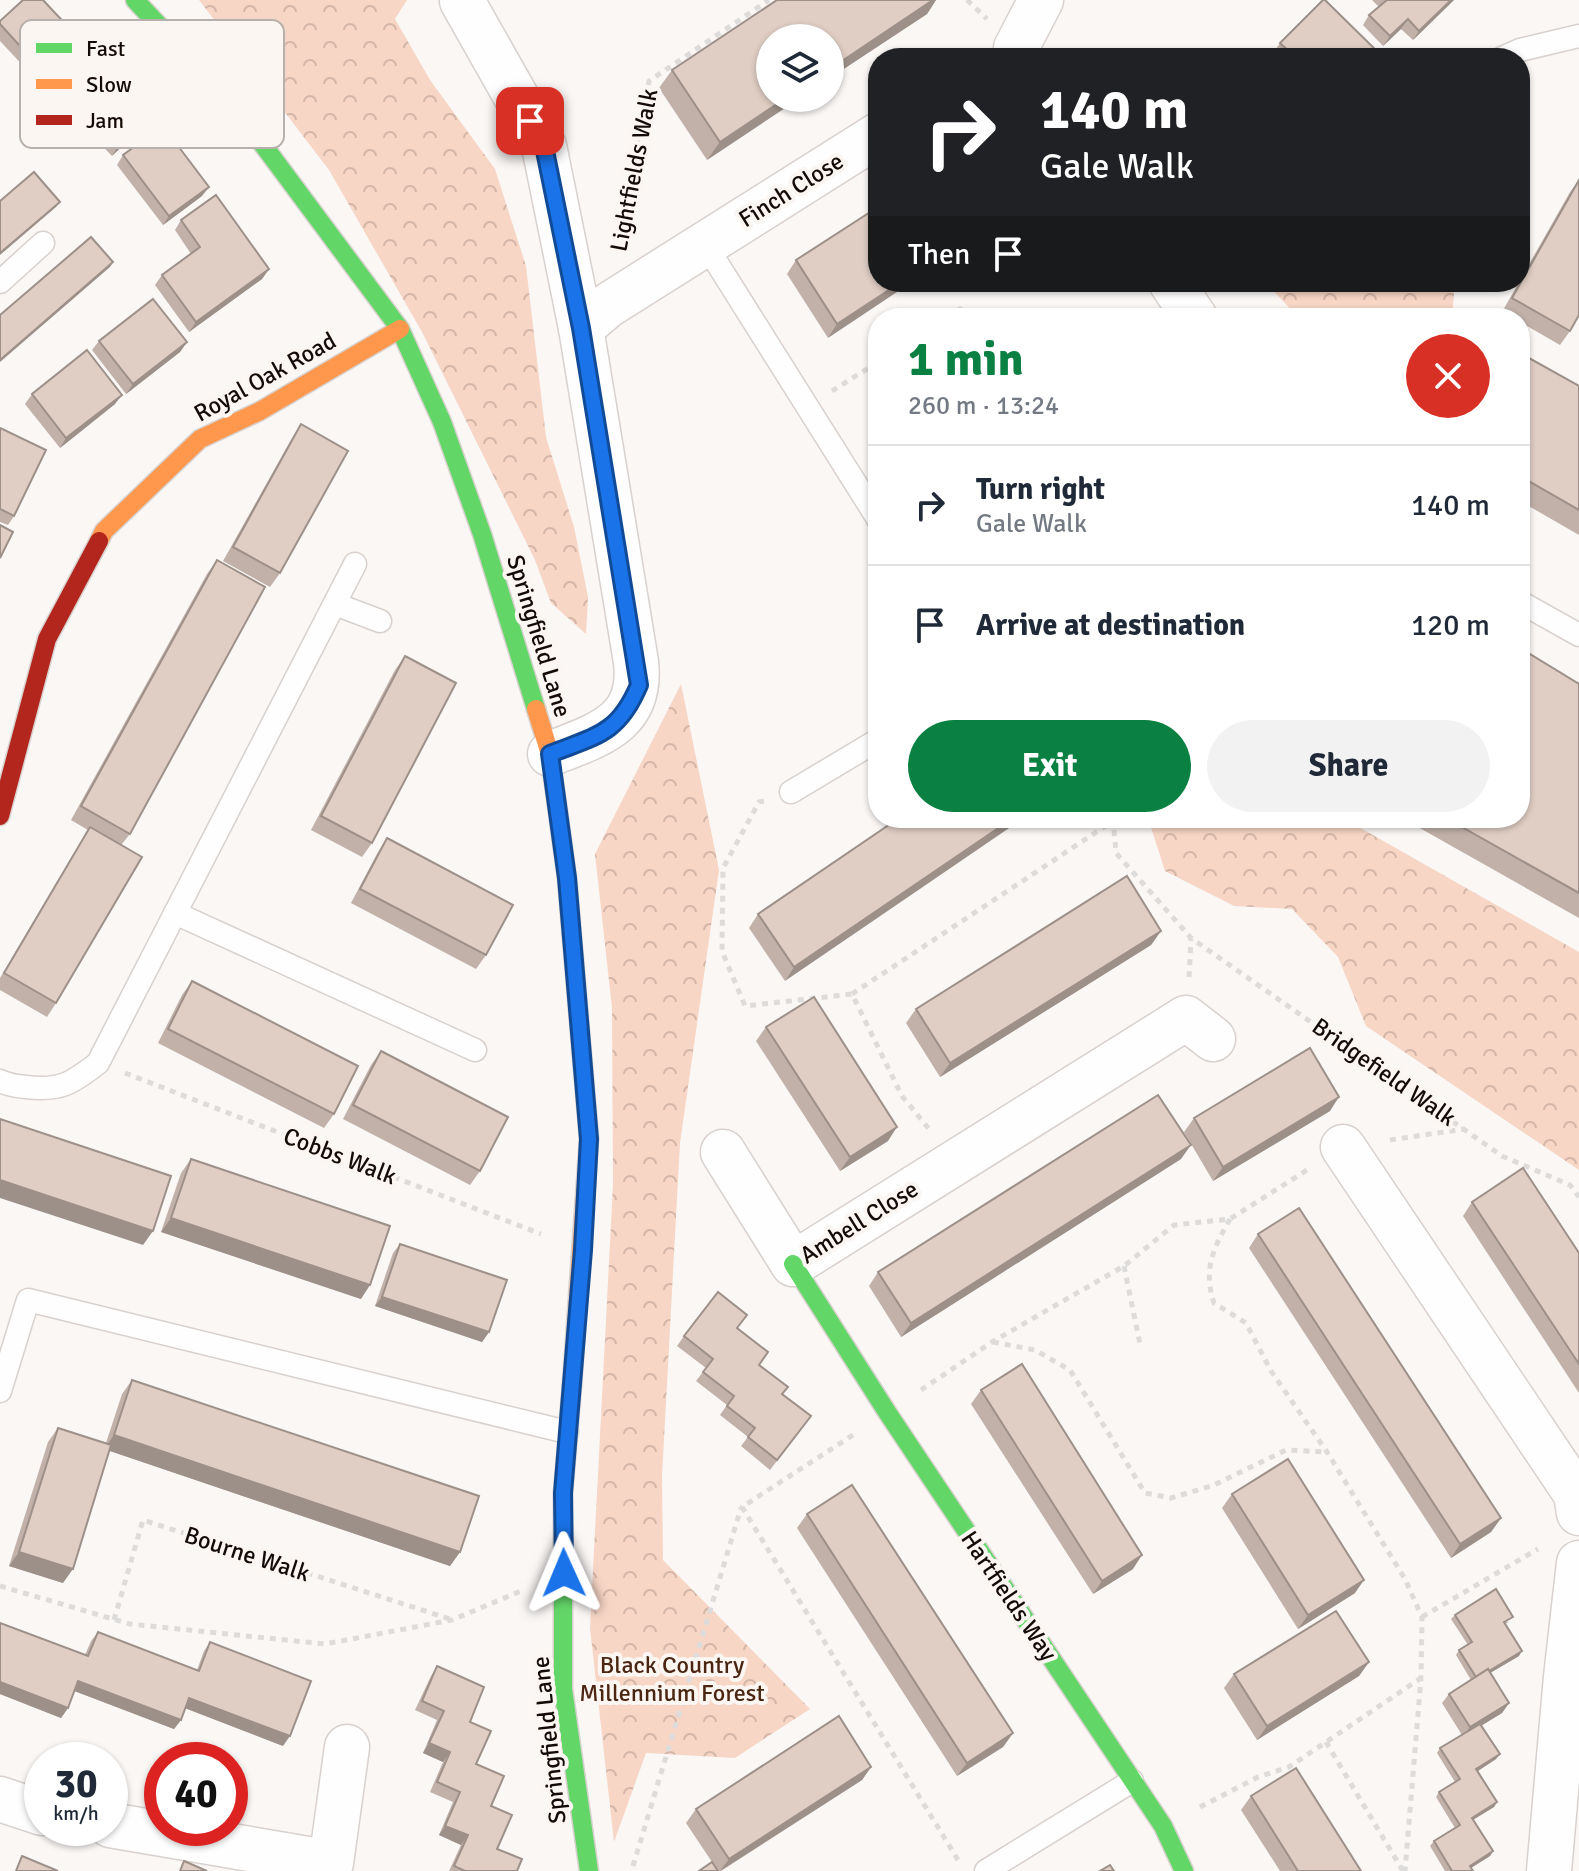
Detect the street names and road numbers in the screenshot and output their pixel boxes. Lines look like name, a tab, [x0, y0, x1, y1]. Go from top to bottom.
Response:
street label: Lightfields Walk	[604, 86, 664, 254]
street label: Finch Close	[733, 146, 849, 234]
street label: Royal Oak Road	[189, 326, 341, 428]
street label: Springfield Lane	[500, 551, 578, 721]
street label: Bridgefield Walk	[1306, 1011, 1462, 1133]
street label: Cobbs Walk	[279, 1121, 401, 1191]
street label: Ambell Close	[794, 1174, 924, 1270]
street label: Bourne Walk	[180, 1520, 314, 1588]
street label: Hartfields Way	[954, 1525, 1064, 1667]
street label: Springfield Lane	[525, 1655, 573, 1825]

